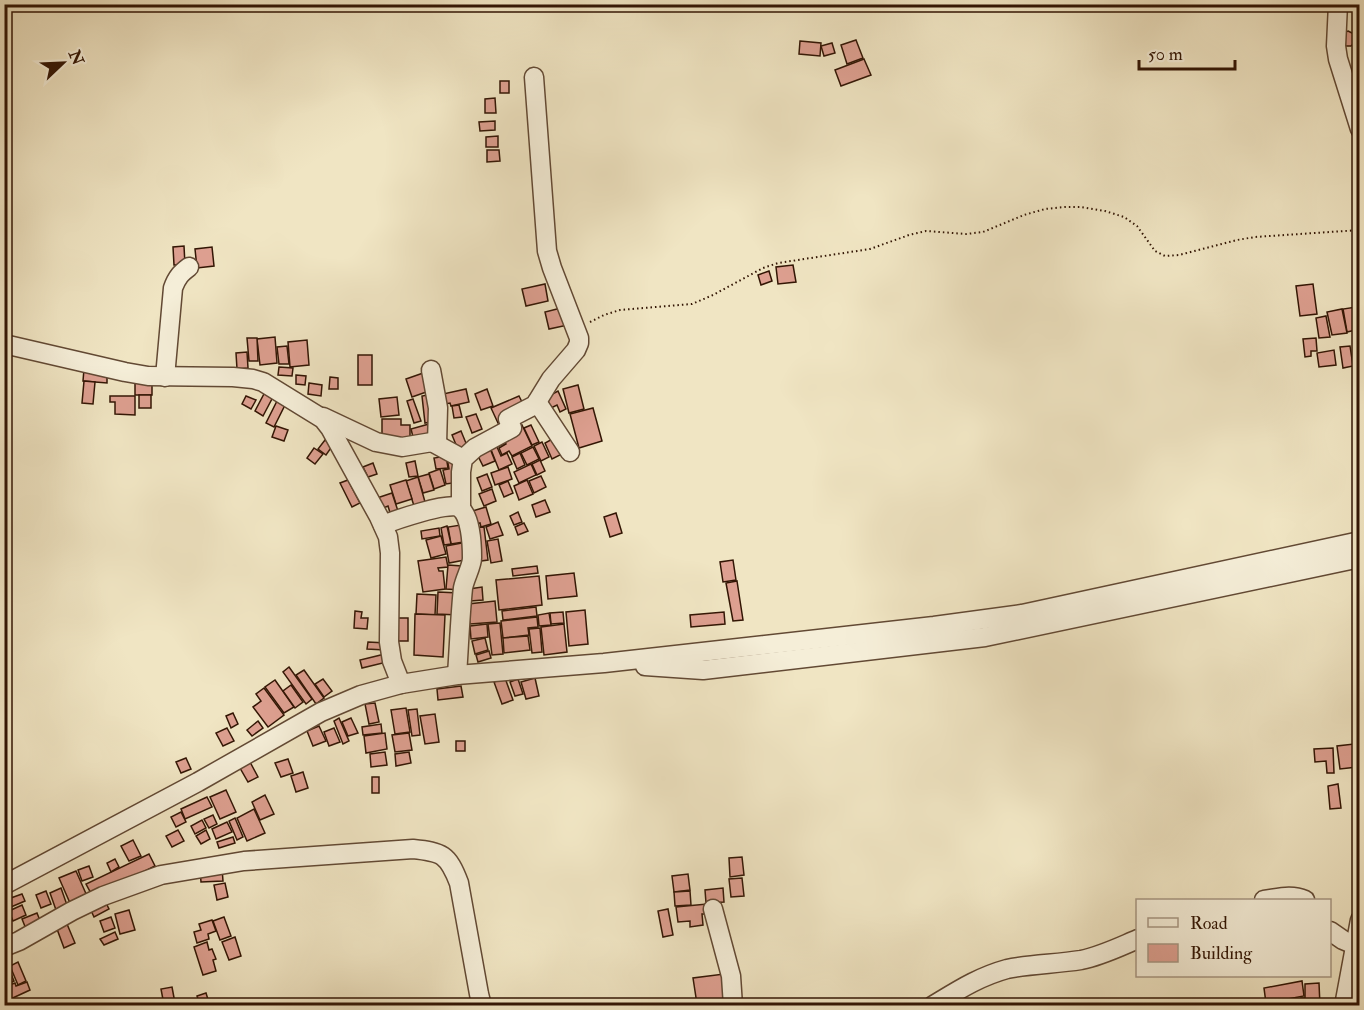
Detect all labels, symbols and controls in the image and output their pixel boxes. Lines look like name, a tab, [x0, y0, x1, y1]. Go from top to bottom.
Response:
north arrow	[33, 33, 93, 93]
scale bar	[1139, 33, 1235, 71]
text: 50 m	[1148, 43, 1183, 66]
text: N	[63, 46, 88, 69]
legend	[1136, 899, 1331, 977]
text: Road	[1190, 912, 1228, 935]
text: Building	[1190, 942, 1253, 965]

